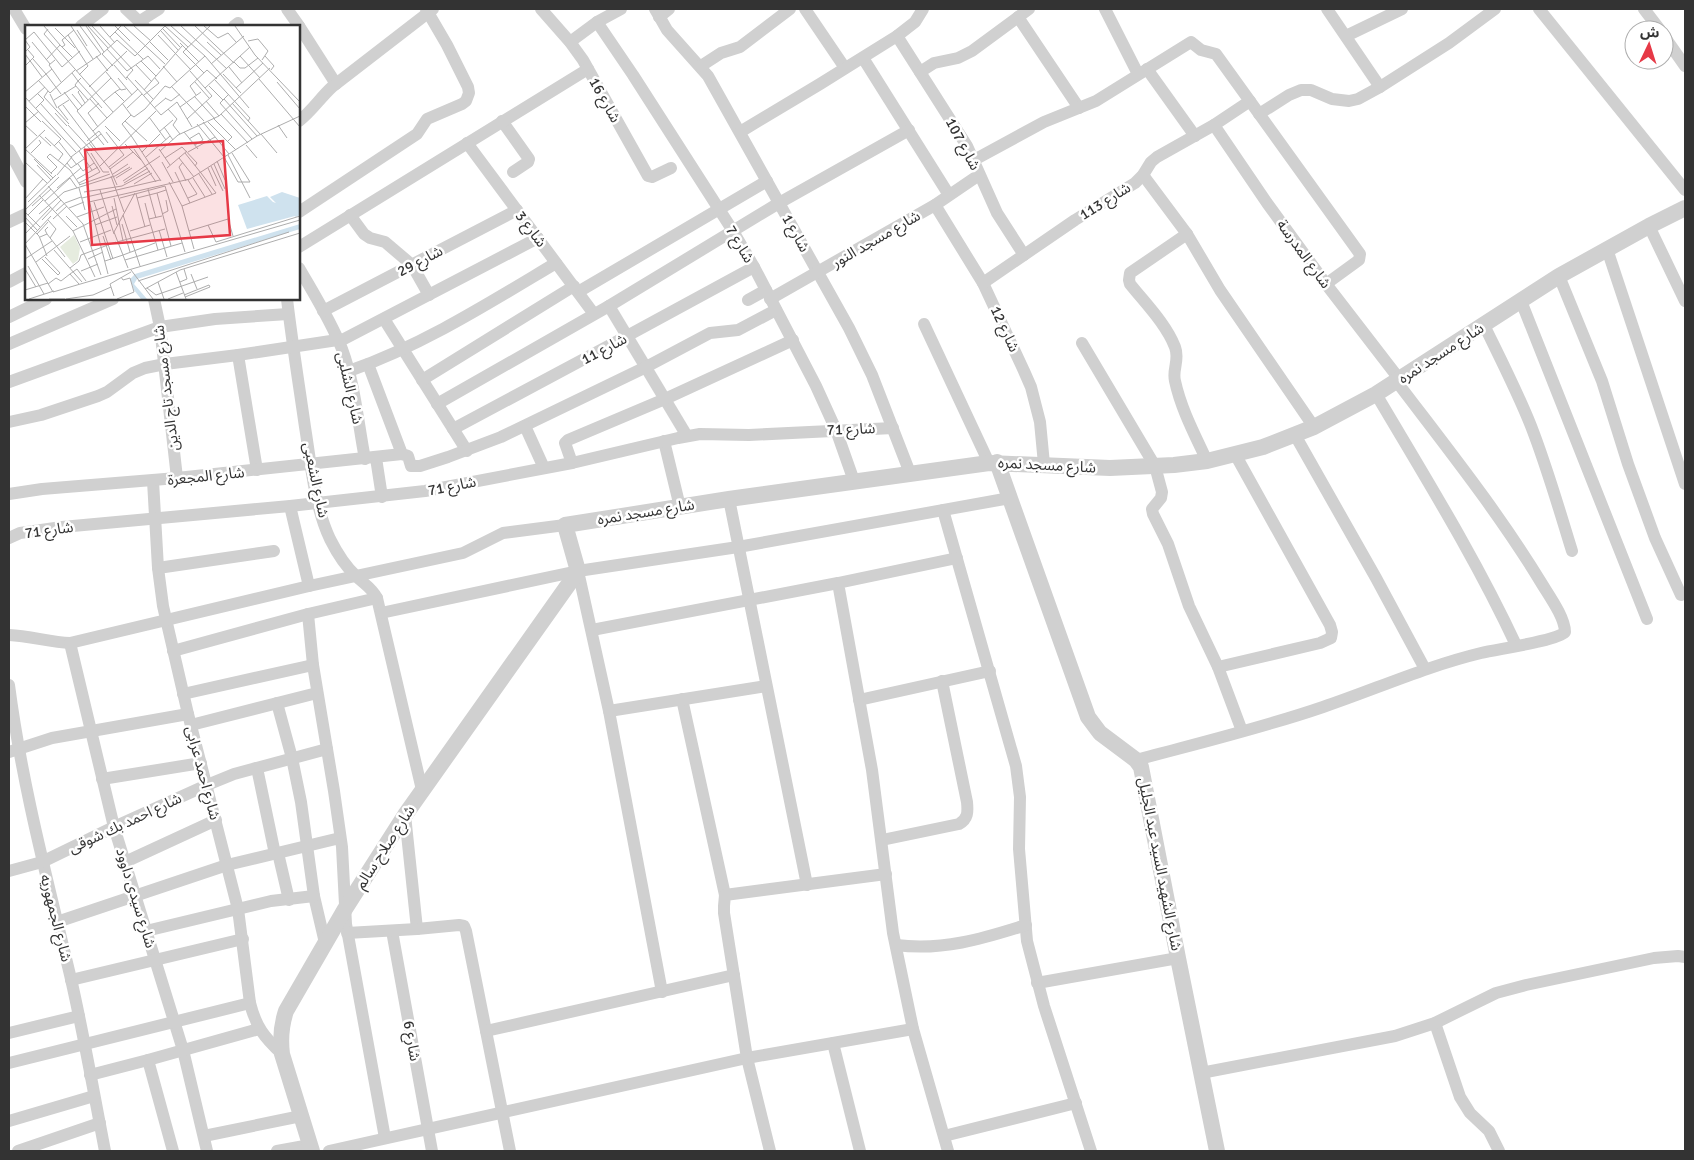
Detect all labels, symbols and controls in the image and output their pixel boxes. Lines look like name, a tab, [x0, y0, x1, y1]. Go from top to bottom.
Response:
north arrow	[1624, 20, 1674, 70]
text: ش	[1640, 23, 1660, 42]
inset map	[25, 25, 300, 300]
street label: شارع 16	[583, 74, 625, 127]
street label: شارع 107	[939, 115, 984, 175]
street label: شارع 113	[1076, 178, 1136, 226]
street label: شارع مسجد النور	[828, 206, 925, 275]
street label: شارع 3	[509, 207, 551, 253]
street label: شارع 1	[776, 211, 814, 257]
street label: شارع المدرسة	[1271, 216, 1335, 294]
street label: شارع 7	[719, 222, 758, 268]
street label: شارع 29	[394, 242, 447, 283]
street label: شارع 12	[984, 303, 1024, 356]
street label: شارع مسجد نمره	[1395, 319, 1489, 390]
street label: شارع مسجد تاج الدين	[149, 323, 186, 452]
street label: شارع 11	[578, 330, 631, 371]
street label: شارع الشلبى	[330, 350, 367, 427]
street label: شارع 71	[826, 419, 876, 442]
street label: شارع الشعبى	[296, 441, 333, 520]
street label: شارع مسجد نمره	[997, 453, 1097, 480]
street label: شارع المجعرة	[167, 463, 246, 492]
street label: شارع 71	[426, 472, 478, 502]
street label: شارع مسجد نمره	[596, 495, 697, 532]
street label: شارع 71	[24, 518, 75, 545]
street label: شارع احمد عرابى	[179, 724, 224, 823]
street label: شارع الشهيد السيد عبد الجليل	[1131, 776, 1186, 953]
street label: شارع احمد بك شوقى	[66, 789, 186, 860]
street label: شارع صلاح سالم	[351, 801, 421, 894]
street label: شارع سيدى داوود	[109, 846, 160, 951]
street label: شارع الجمهوريه	[34, 872, 76, 965]
street label: شارع 6	[397, 1019, 424, 1063]

